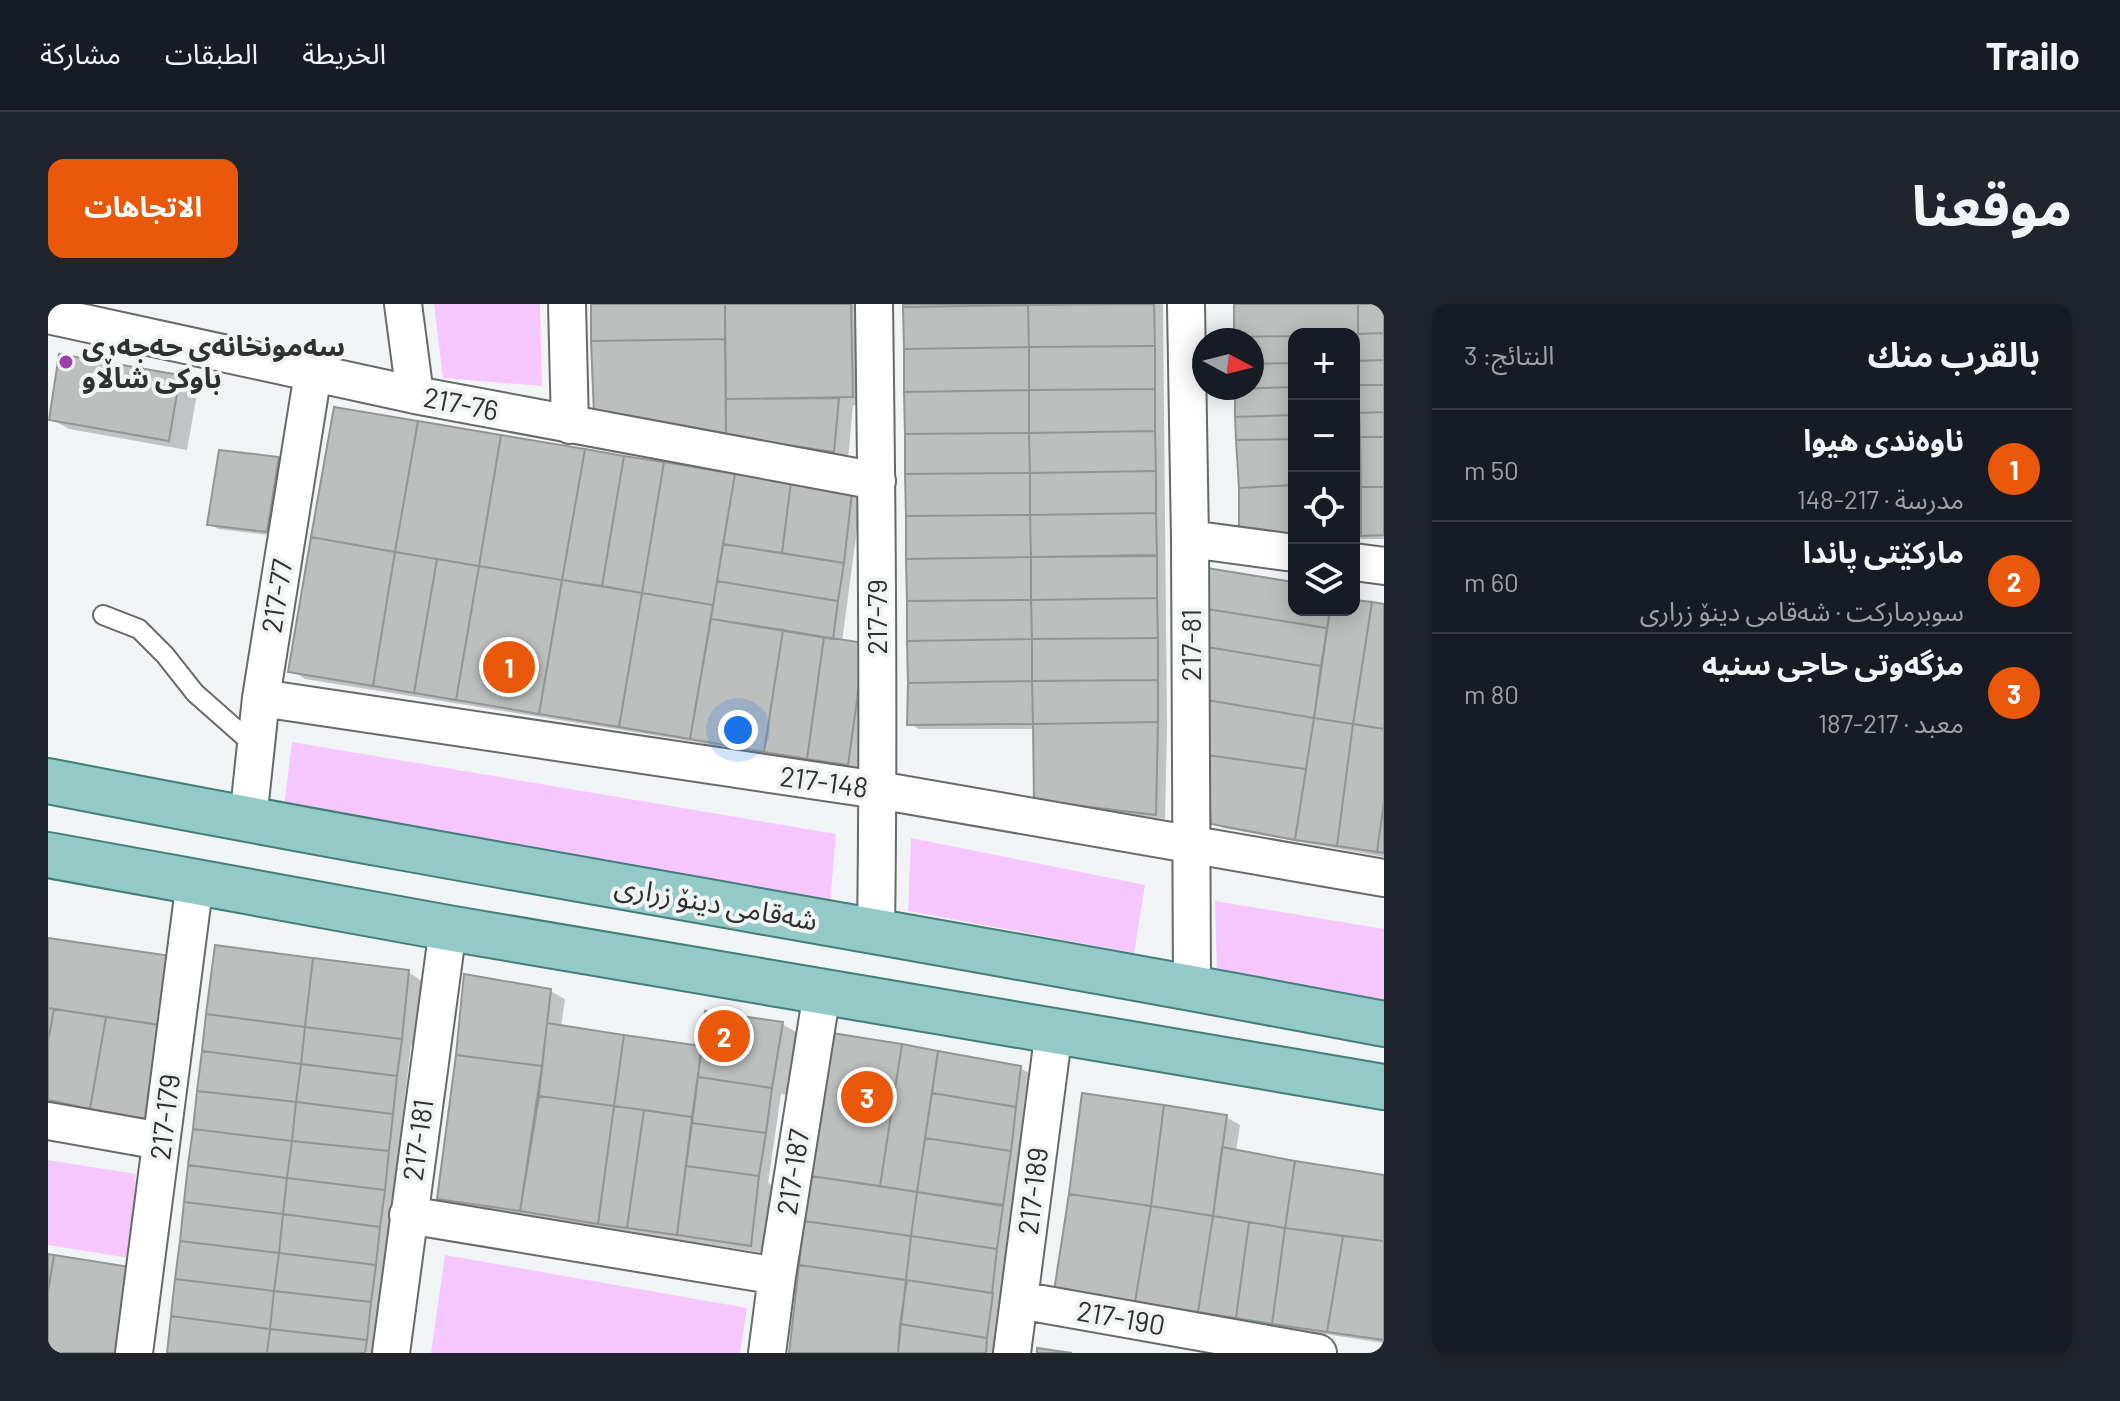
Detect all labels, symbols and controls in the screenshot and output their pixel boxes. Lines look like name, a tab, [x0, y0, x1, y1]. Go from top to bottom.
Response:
text: Trailo	[1985, 32, 2080, 78]
text: مشاركة	[40, 36, 121, 70]
text: الطبقات	[165, 36, 258, 70]
text: الخريطة	[302, 36, 386, 70]
button: الاتجاهات	[48, 159, 238, 258]
text: موقعنا	[1912, 170, 2072, 237]
place label: سەمونخانەی حەجەری باوکی شاڵاو	[82, 328, 345, 395]
north arrow	[1192, 328, 1264, 400]
map controls	[1288, 328, 1360, 616]
button: +	[1288, 328, 1360, 400]
text: بالقرب منك	[1867, 333, 2040, 374]
text: النتائج: 3	[1464, 339, 1554, 370]
marker: سەمونخانەی حەجەری باوکی شاڵاو	[57, 353, 75, 371]
street label: 217-76	[421, 379, 501, 427]
button: −	[1288, 400, 1360, 472]
text: ناوەندی هیوا	[1803, 421, 1964, 457]
text: 50 m	[1464, 454, 1519, 485]
text: 1	[2009, 454, 2019, 485]
button: locate	[1288, 472, 1360, 544]
text: مدرسة · 217-148	[1797, 483, 1964, 514]
text: مارکێتی پاندا	[1803, 533, 1964, 569]
button: layers	[1288, 544, 1360, 616]
street label: 217-77	[253, 556, 299, 635]
text: 60 m	[1464, 566, 1519, 597]
text: 2	[2007, 566, 2021, 597]
street label: 217-79	[859, 579, 893, 655]
text: سوبرماركت · شەقامی دینۆ زراری	[1640, 595, 1964, 626]
street label: 217-81	[1173, 609, 1207, 681]
pin: 1	[483, 637, 535, 697]
text: مزگەوتی حاجی سنیە	[1702, 645, 1964, 681]
text: 80 m	[1464, 678, 1519, 709]
text: 3	[2007, 678, 2021, 709]
text: معبد · 217-187	[1818, 707, 1964, 738]
your location	[718, 710, 758, 750]
street label: 217-148	[778, 758, 870, 804]
street label: شەقامی دینۆ زراری	[612, 867, 820, 938]
pin: 2	[698, 1006, 750, 1066]
pin: 3	[841, 1067, 893, 1127]
street label: 217-179	[142, 1072, 186, 1162]
street label: 217-181	[394, 1097, 440, 1183]
street label: 217-187	[768, 1127, 816, 1217]
street label: 217-189	[1010, 1145, 1054, 1236]
street label: 217-190	[1074, 1293, 1168, 1341]

